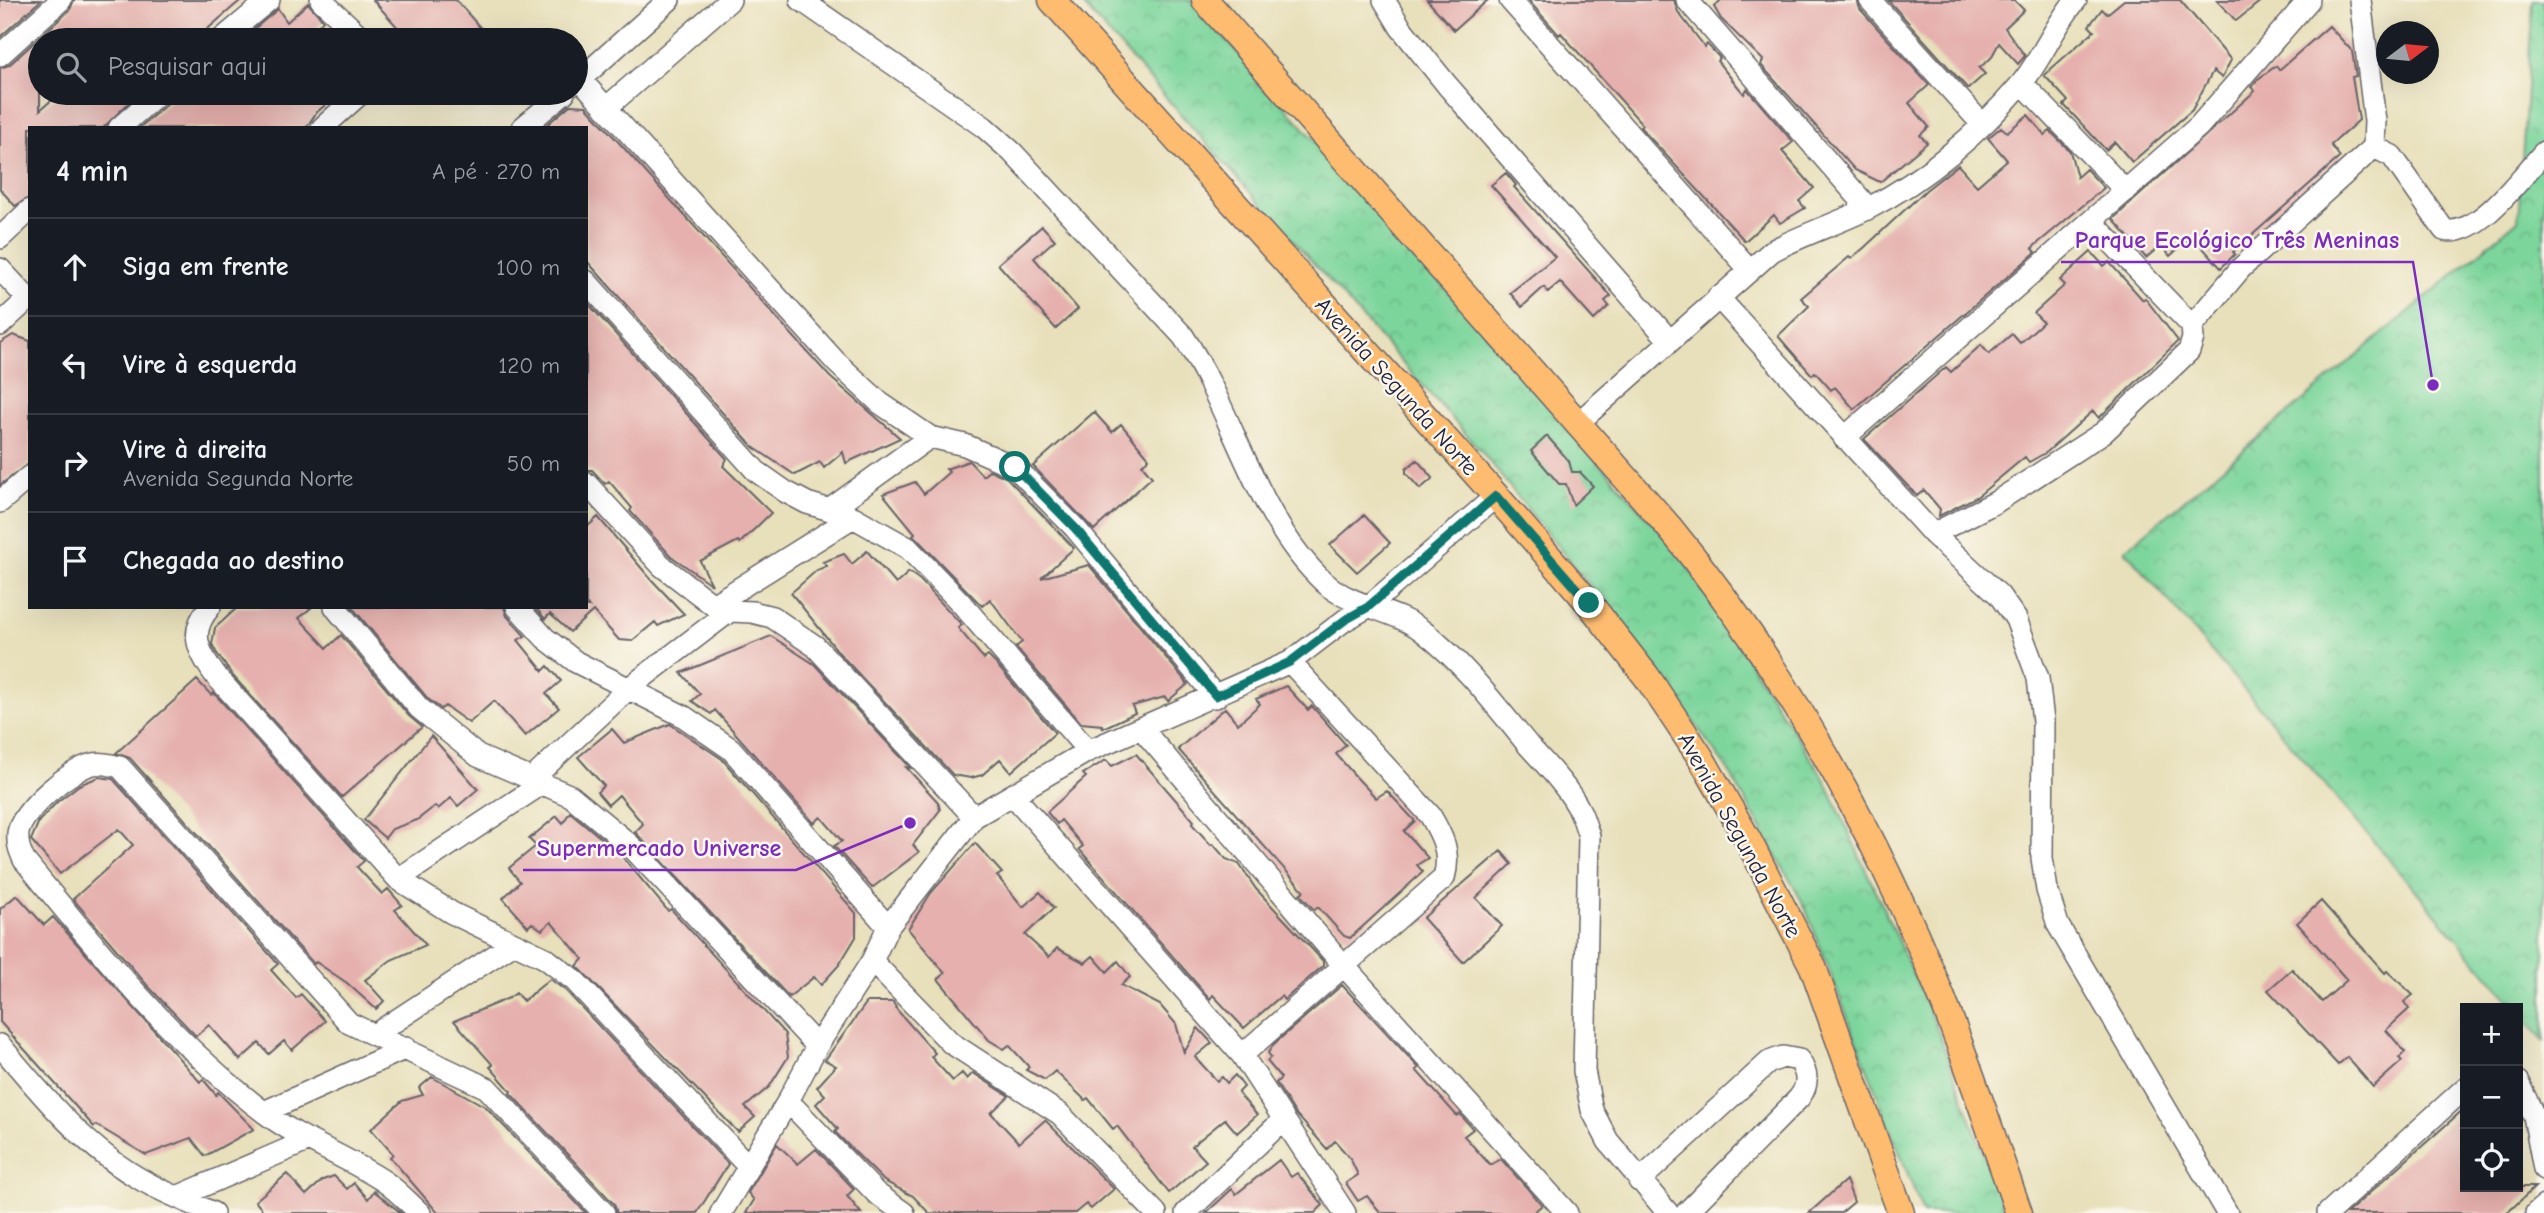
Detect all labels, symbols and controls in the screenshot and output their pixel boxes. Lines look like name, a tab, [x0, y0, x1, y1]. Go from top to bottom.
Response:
north arrow	[2376, 21, 2439, 84]
search box	[28, 28, 588, 105]
icon: search	[52, 48, 90, 86]
text: Pesquisar aqui	[108, 52, 267, 82]
text: 4 min	[56, 154, 128, 189]
text: A pé · 270 m	[432, 158, 560, 185]
callout: Parque Ecológico Três Meninas	[2061, 217, 2413, 262]
text: Parque Ecológico Três Meninas	[2075, 226, 2399, 254]
icon: ahead	[56, 248, 94, 286]
text: Siga em frente	[123, 252, 289, 282]
text: 100 m	[496, 254, 560, 281]
street label: Avenida Segunda Norte	[1310, 292, 1484, 481]
icon: left	[56, 346, 94, 384]
text: Vire à esquerda	[123, 350, 297, 380]
text: 120 m	[498, 352, 560, 379]
text: Vire à direita	[123, 435, 267, 465]
icon: right	[56, 444, 94, 482]
text: 50 m	[507, 450, 560, 477]
route start	[999, 451, 1030, 482]
text: Avenida Segunda Norte	[123, 465, 353, 492]
icon: arrive	[56, 542, 94, 580]
text: Chegada ao destino	[123, 546, 344, 576]
route end	[1573, 587, 1604, 618]
street label: Avenida Segunda Norte	[1672, 728, 1807, 942]
callout: Supermercado Universe	[523, 825, 796, 870]
text: Supermercado Universe	[537, 834, 781, 862]
map controls	[2460, 1003, 2523, 1192]
button: +	[2460, 1003, 2523, 1066]
button: −	[2460, 1066, 2523, 1129]
button: locate	[2460, 1129, 2523, 1192]

